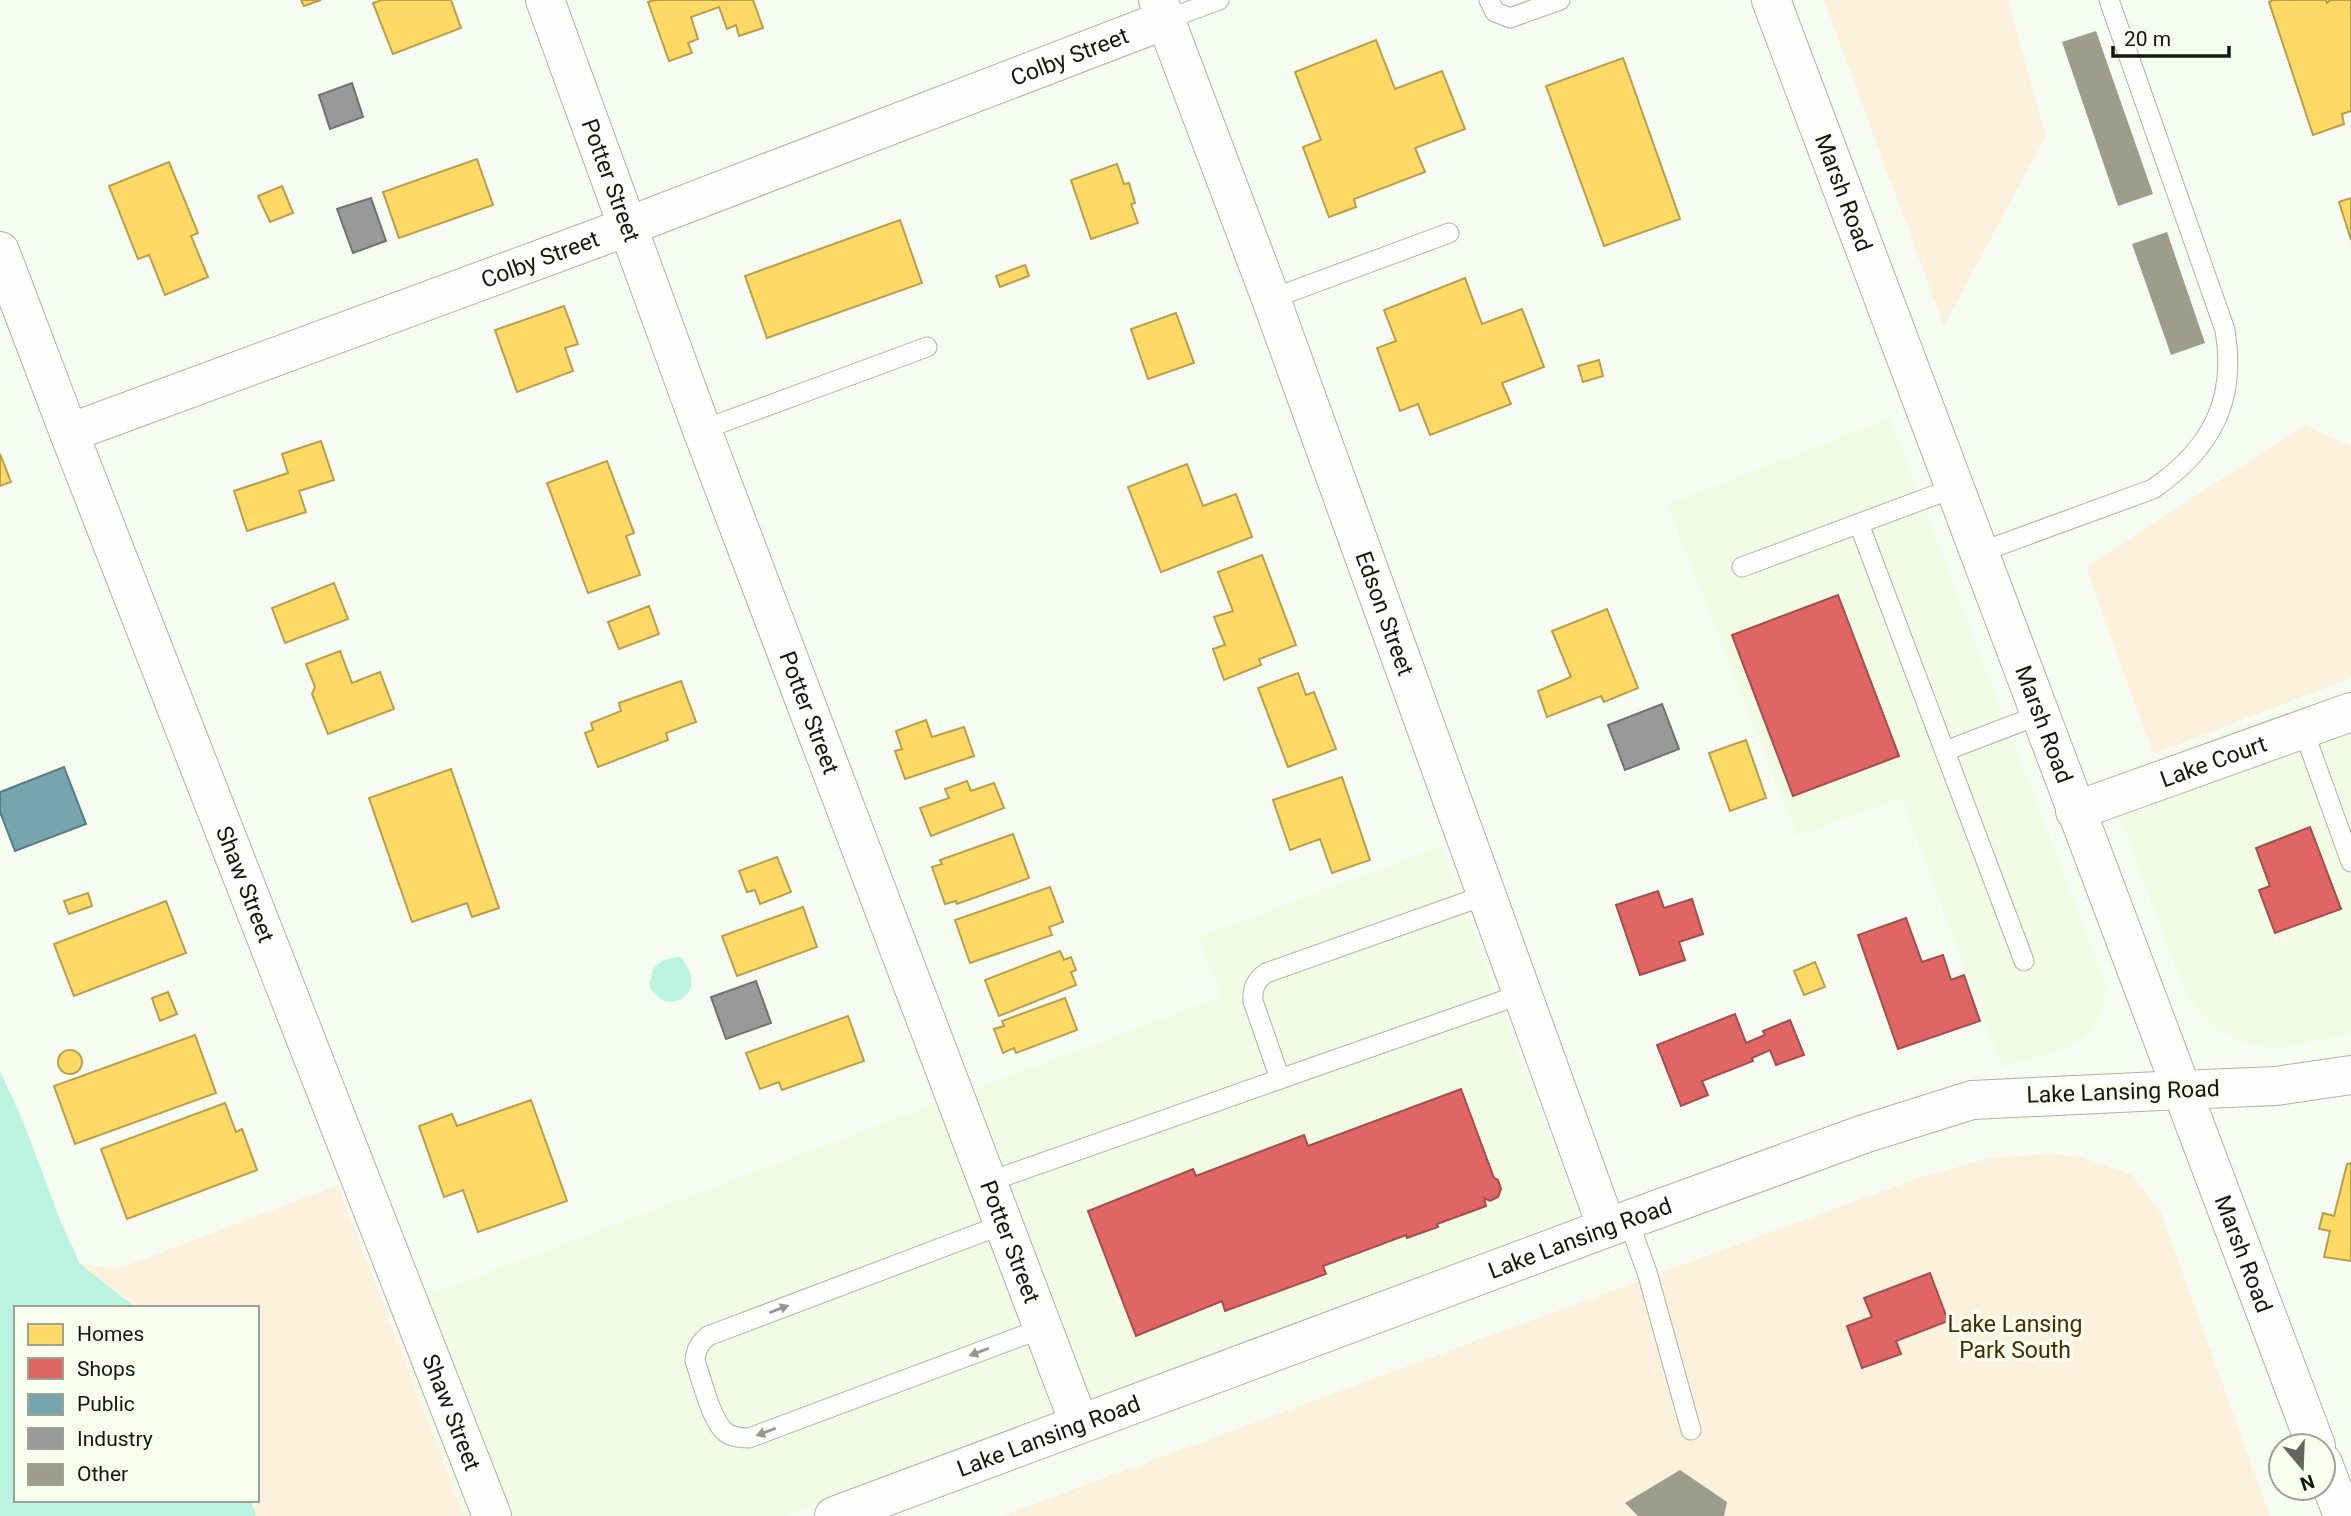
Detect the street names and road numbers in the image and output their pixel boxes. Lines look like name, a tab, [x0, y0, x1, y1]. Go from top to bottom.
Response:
street label: Colby Street	[1007, 22, 1132, 91]
street label: Potter Street	[576, 115, 646, 246]
street label: Marsh Road	[1809, 130, 1878, 255]
street label: Colby Street	[477, 225, 603, 293]
street label: Edson Street	[1350, 548, 1420, 679]
street label: Potter Street	[774, 647, 845, 778]
street label: Marsh Road	[2010, 662, 2078, 787]
street label: Lake Court	[2157, 730, 2270, 793]
street label: Shaw Street	[210, 822, 280, 946]
street label: Lake Lansing Road	[2026, 1075, 2220, 1109]
street label: Potter Street	[975, 1177, 1046, 1307]
street label: Marsh Road	[2209, 1191, 2278, 1316]
street label: Lake Lansing Road	[1484, 1192, 1675, 1284]
street label: Shaw Street	[417, 1350, 486, 1474]
street label: Lake Lansing Road	[953, 1390, 1144, 1482]

